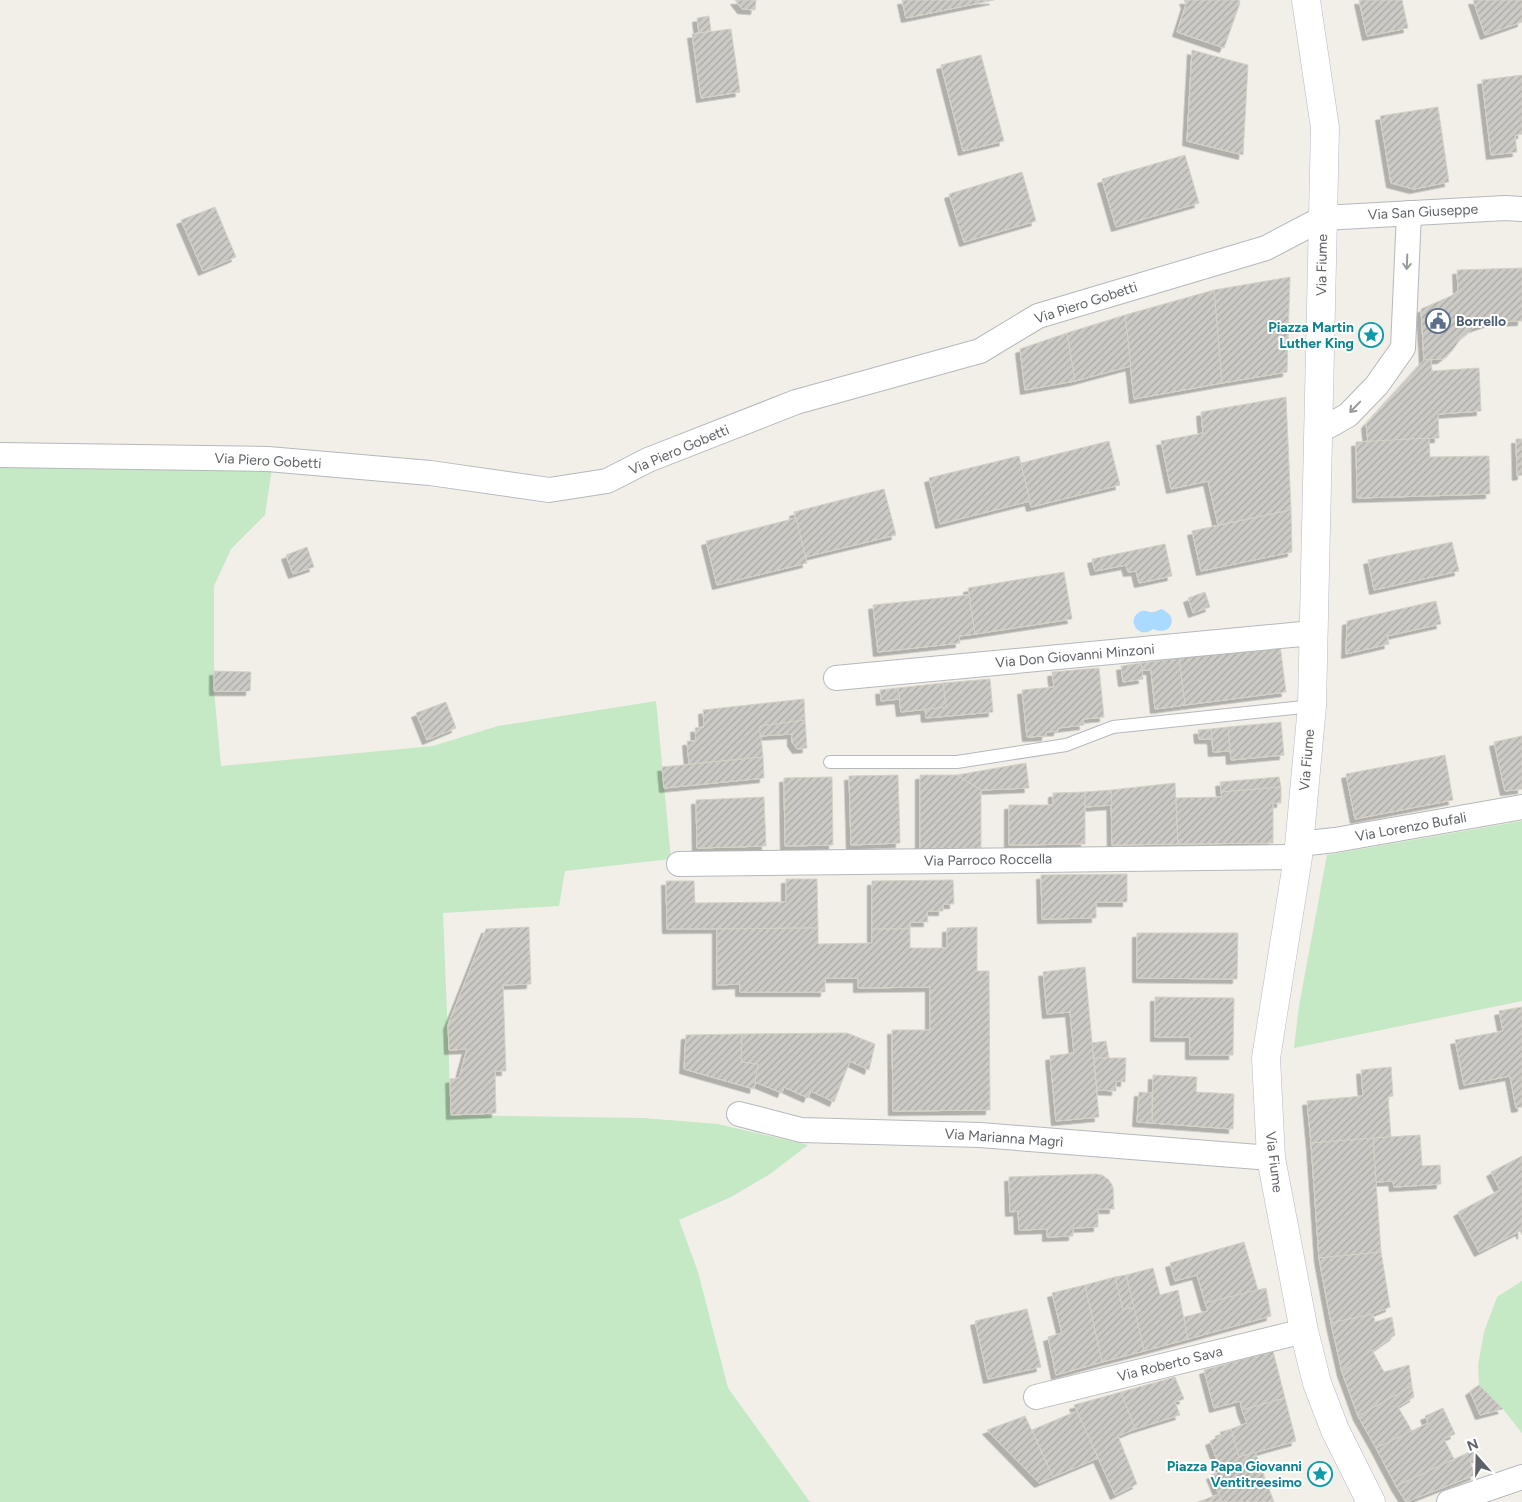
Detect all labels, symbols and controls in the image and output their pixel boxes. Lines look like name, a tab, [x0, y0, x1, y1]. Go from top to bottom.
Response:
street label: Via San Giuseppe	[1367, 201, 1479, 223]
street label: Via Fiume	[1313, 234, 1331, 296]
one-way arrow	[1402, 253, 1411, 269]
street label: Via Piero Gobetti	[1032, 278, 1140, 328]
public building icon: Borrello	[1425, 308, 1451, 334]
place label: Borrello	[1456, 313, 1506, 330]
place label: Piazza Martin Luther King	[1268, 319, 1354, 352]
place icon: Piazza Martin Luther King	[1358, 322, 1384, 348]
one-way arrow	[1349, 401, 1361, 413]
street label: Via Piero Gobetti	[626, 421, 732, 479]
street label: Via Piero Gobetti	[214, 450, 322, 472]
street label: Via Don Giovanni Minzoni	[995, 641, 1155, 671]
street label: Via Fiume	[1296, 728, 1318, 792]
street label: Via Lorenzo Bufali	[1354, 809, 1468, 845]
street label: Via Parroco Roccella	[924, 850, 1052, 870]
street label: Via Marianna Magrì	[944, 1125, 1065, 1151]
street label: Via Fiume	[1262, 1130, 1286, 1194]
street label: Via Roberto Sava	[1116, 1343, 1224, 1385]
north arrow	[1452, 1432, 1502, 1482]
text: N	[1465, 1435, 1481, 1455]
place label: Piazza Papa Giovanni Ventitreesimo	[1167, 1458, 1302, 1491]
place icon: Piazza Papa Giovanni Ventitreesimo	[1307, 1461, 1333, 1487]

